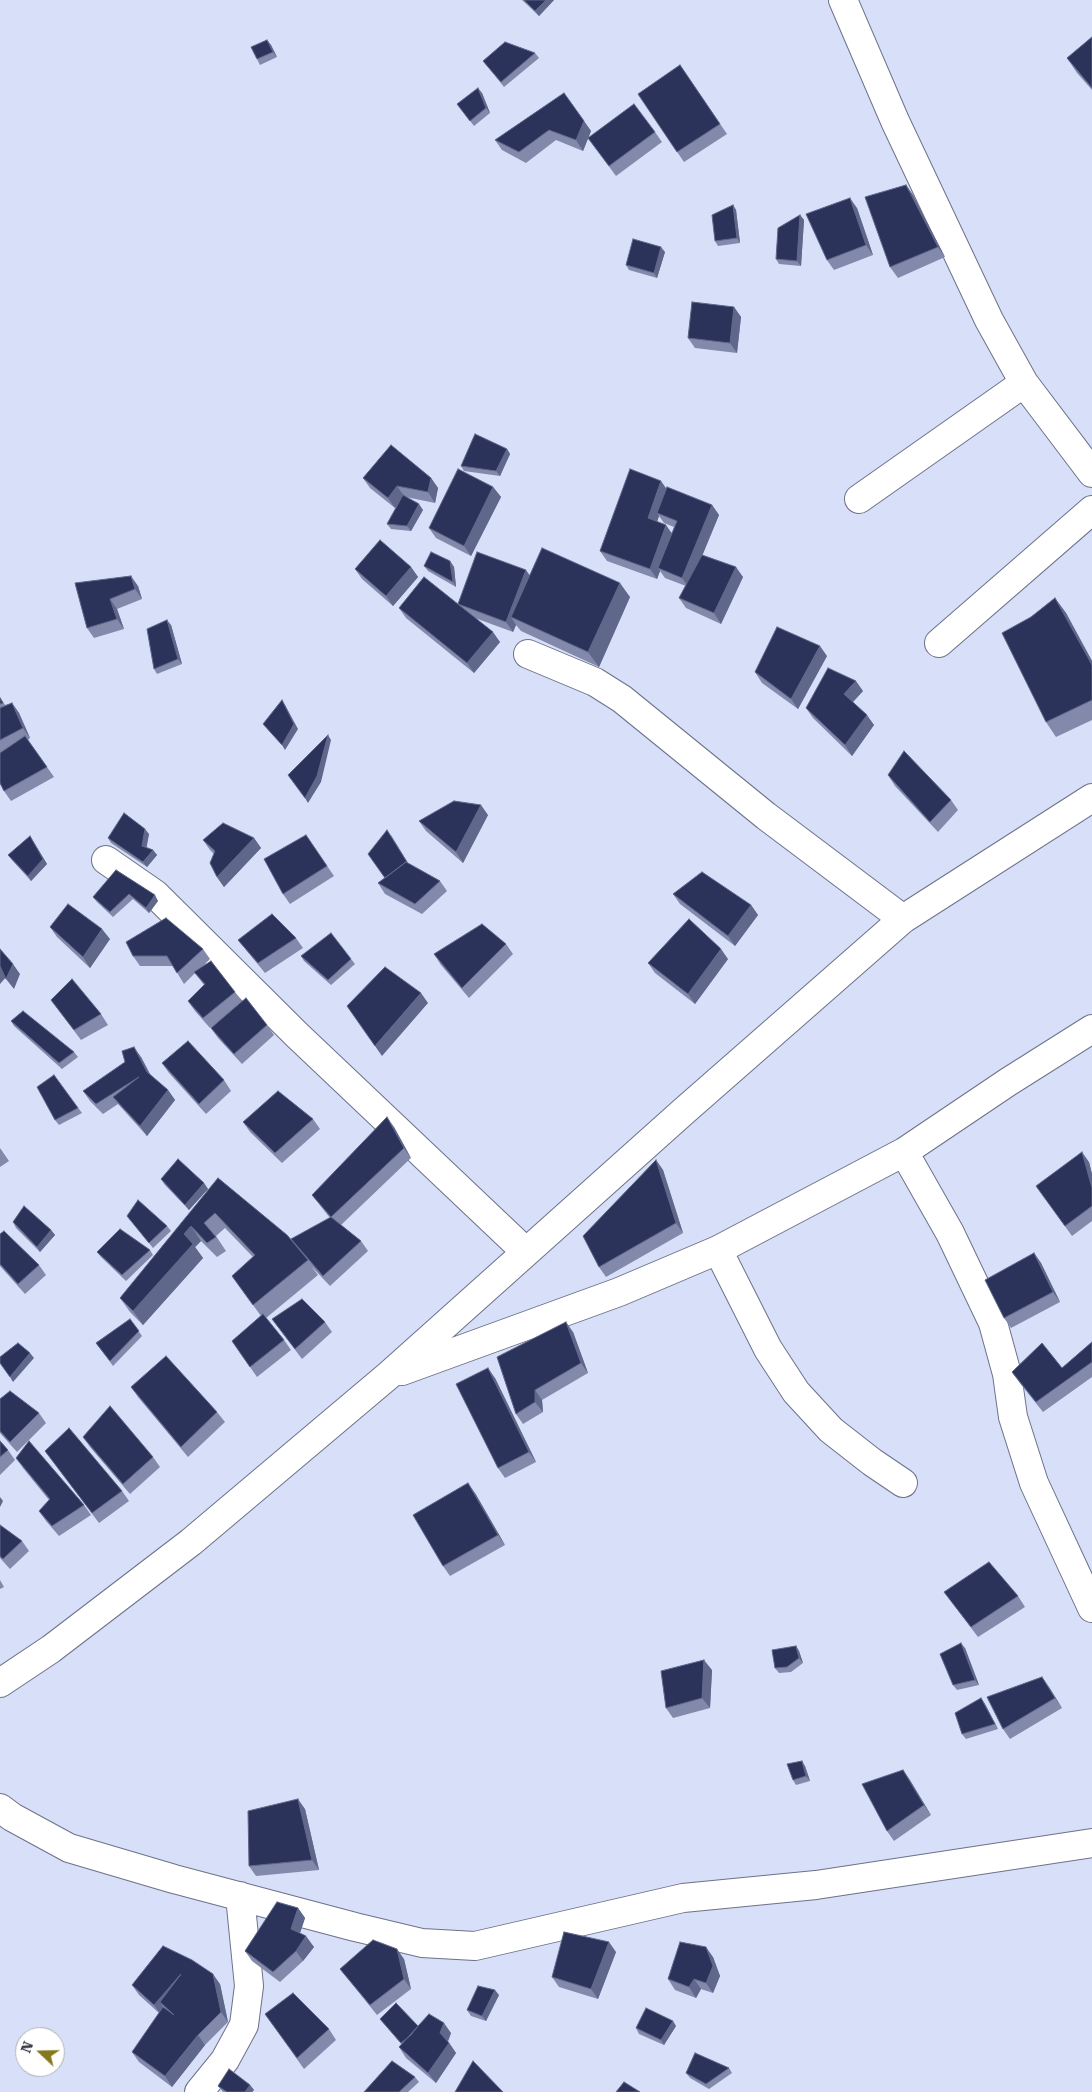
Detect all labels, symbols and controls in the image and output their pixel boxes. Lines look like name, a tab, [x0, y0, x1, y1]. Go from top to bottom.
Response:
north arrow	[15, 2027, 65, 2077]
text: N	[18, 2039, 36, 2055]

